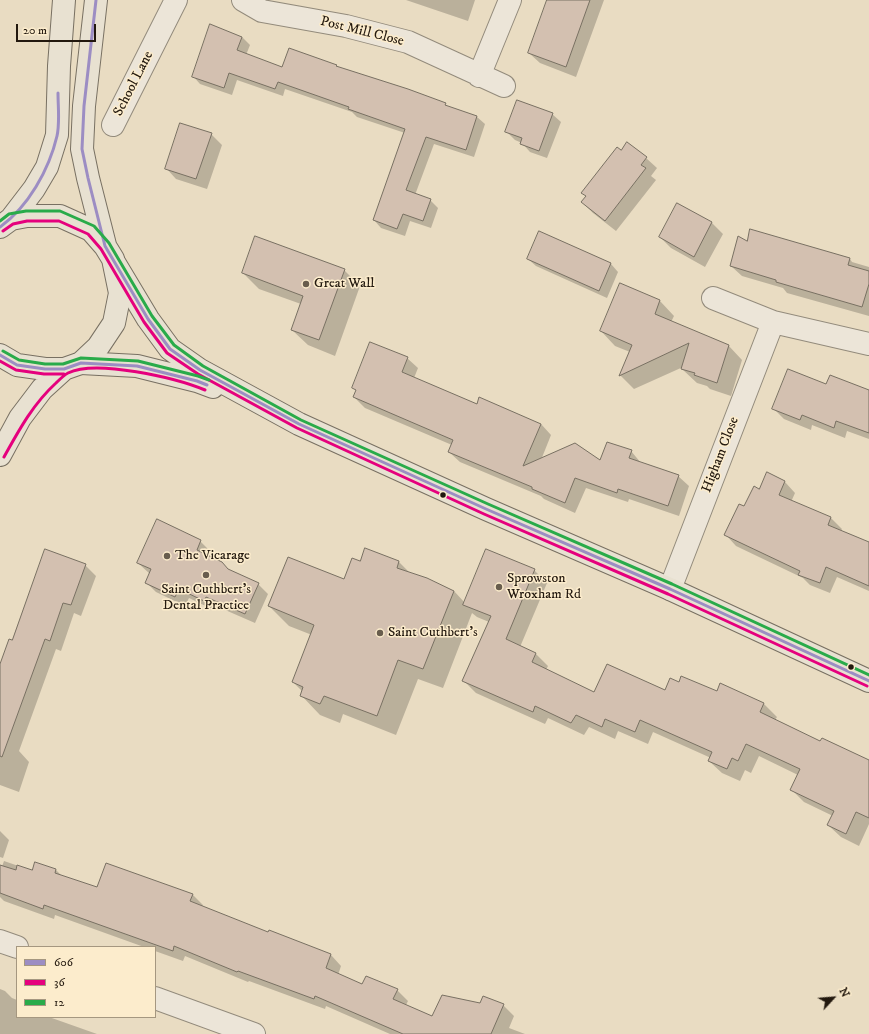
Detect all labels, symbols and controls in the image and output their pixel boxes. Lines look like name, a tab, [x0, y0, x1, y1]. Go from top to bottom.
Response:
street label: Post Mill Close	[319, 14, 405, 50]
scale bar	[18, 16, 98, 42]
text: 20 m	[23, 23, 47, 38]
street label: School Lane	[111, 49, 157, 119]
place label: Great Wall	[314, 276, 375, 292]
marker: Great Wall	[301, 279, 311, 289]
street label: Higham Close	[699, 415, 743, 495]
unlabelled marker	[438, 490, 448, 500]
place label: The Vicarage	[175, 548, 250, 564]
marker: The Vicarage	[162, 551, 172, 561]
marker: Saint Cuthbert's Dental Practice	[201, 570, 211, 580]
place label: Sprowston Wroxham Rd	[507, 571, 581, 604]
place label: Saint Cuthbert's Dental Practice	[161, 582, 251, 614]
marker: Sprowston Wroxham Rd	[494, 582, 504, 592]
place label: Saint Cuthbert's	[388, 625, 478, 641]
marker: Saint Cuthbert's	[375, 628, 385, 638]
unlabelled marker	[846, 662, 856, 672]
legend	[16, 946, 156, 1018]
text: 606	[54, 955, 73, 970]
text: 36	[54, 975, 65, 990]
north arrow	[813, 978, 853, 1018]
text: N	[836, 986, 852, 1000]
text: 12	[54, 995, 64, 1010]

